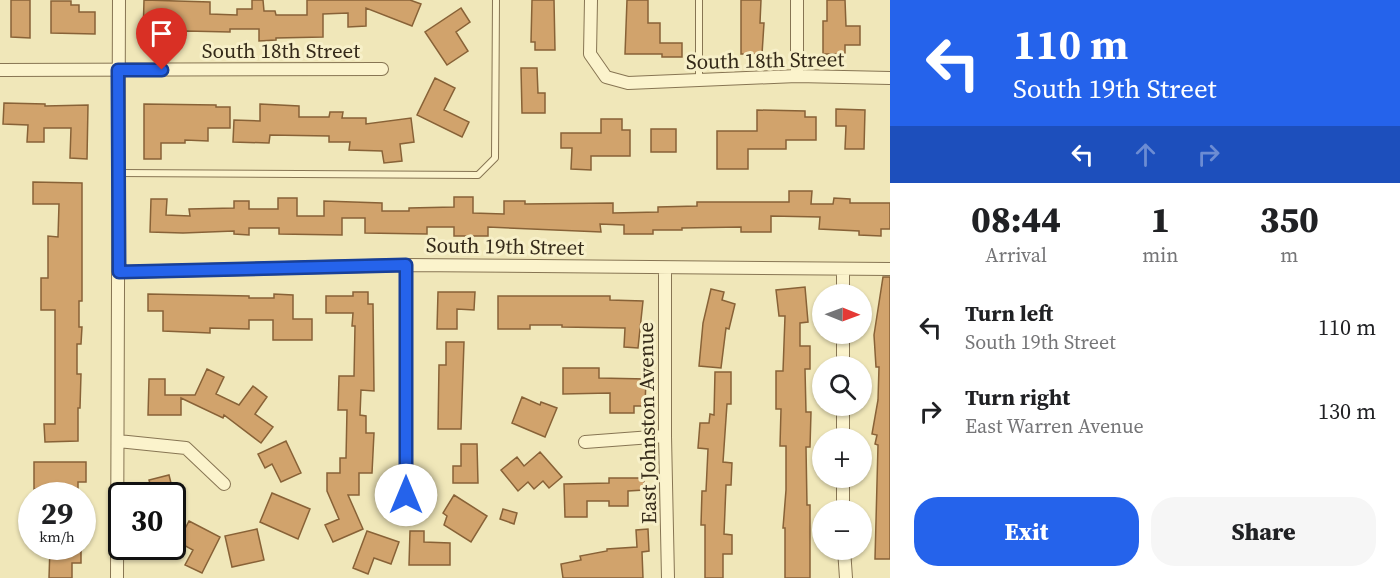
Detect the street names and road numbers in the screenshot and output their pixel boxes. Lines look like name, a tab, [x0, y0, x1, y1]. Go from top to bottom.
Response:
street label: South 18th Street	[202, 36, 360, 65]
street label: South 18th Street	[686, 44, 845, 76]
street label: South 19th Street	[426, 230, 585, 262]
street label: East Johnston Avenue	[631, 322, 663, 524]

